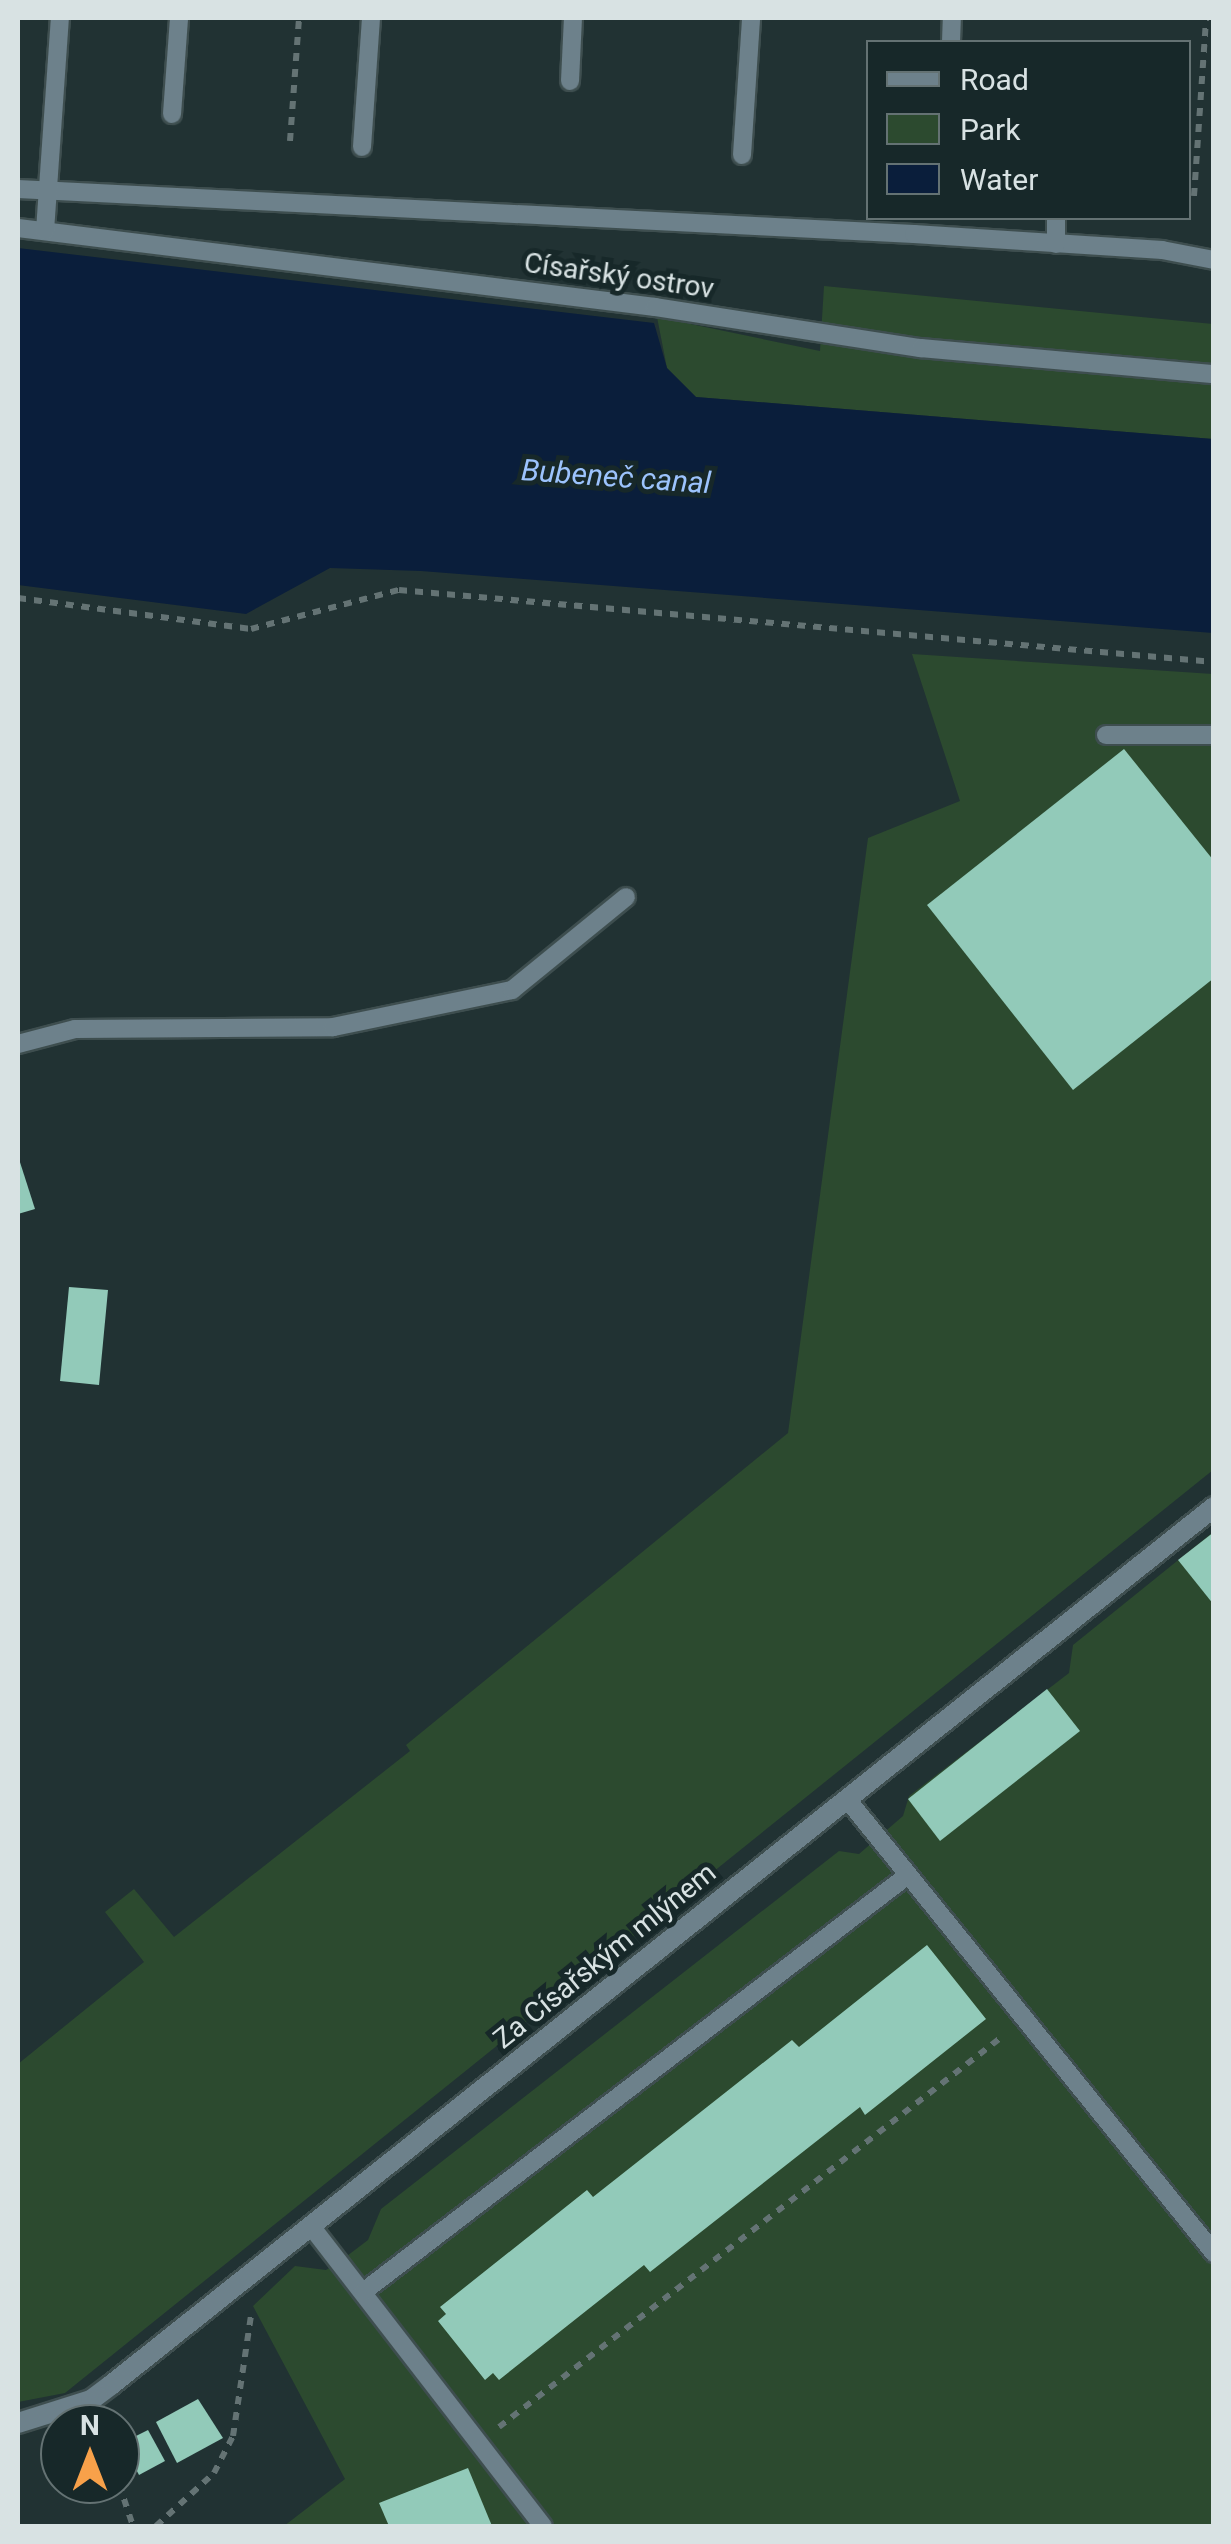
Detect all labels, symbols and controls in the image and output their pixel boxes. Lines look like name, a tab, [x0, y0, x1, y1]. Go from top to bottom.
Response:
legend	[866, 40, 1191, 220]
text: Road	[960, 62, 1029, 97]
text: Park	[960, 112, 1020, 147]
text: Water	[960, 162, 1038, 197]
street label: Císařský ostrov	[522, 246, 716, 306]
water label: Bubeneč canal	[520, 452, 712, 502]
street label: Za Císařským mlýnem	[487, 1856, 723, 2056]
north arrow	[40, 2404, 140, 2504]
text: N	[80, 2409, 100, 2442]

